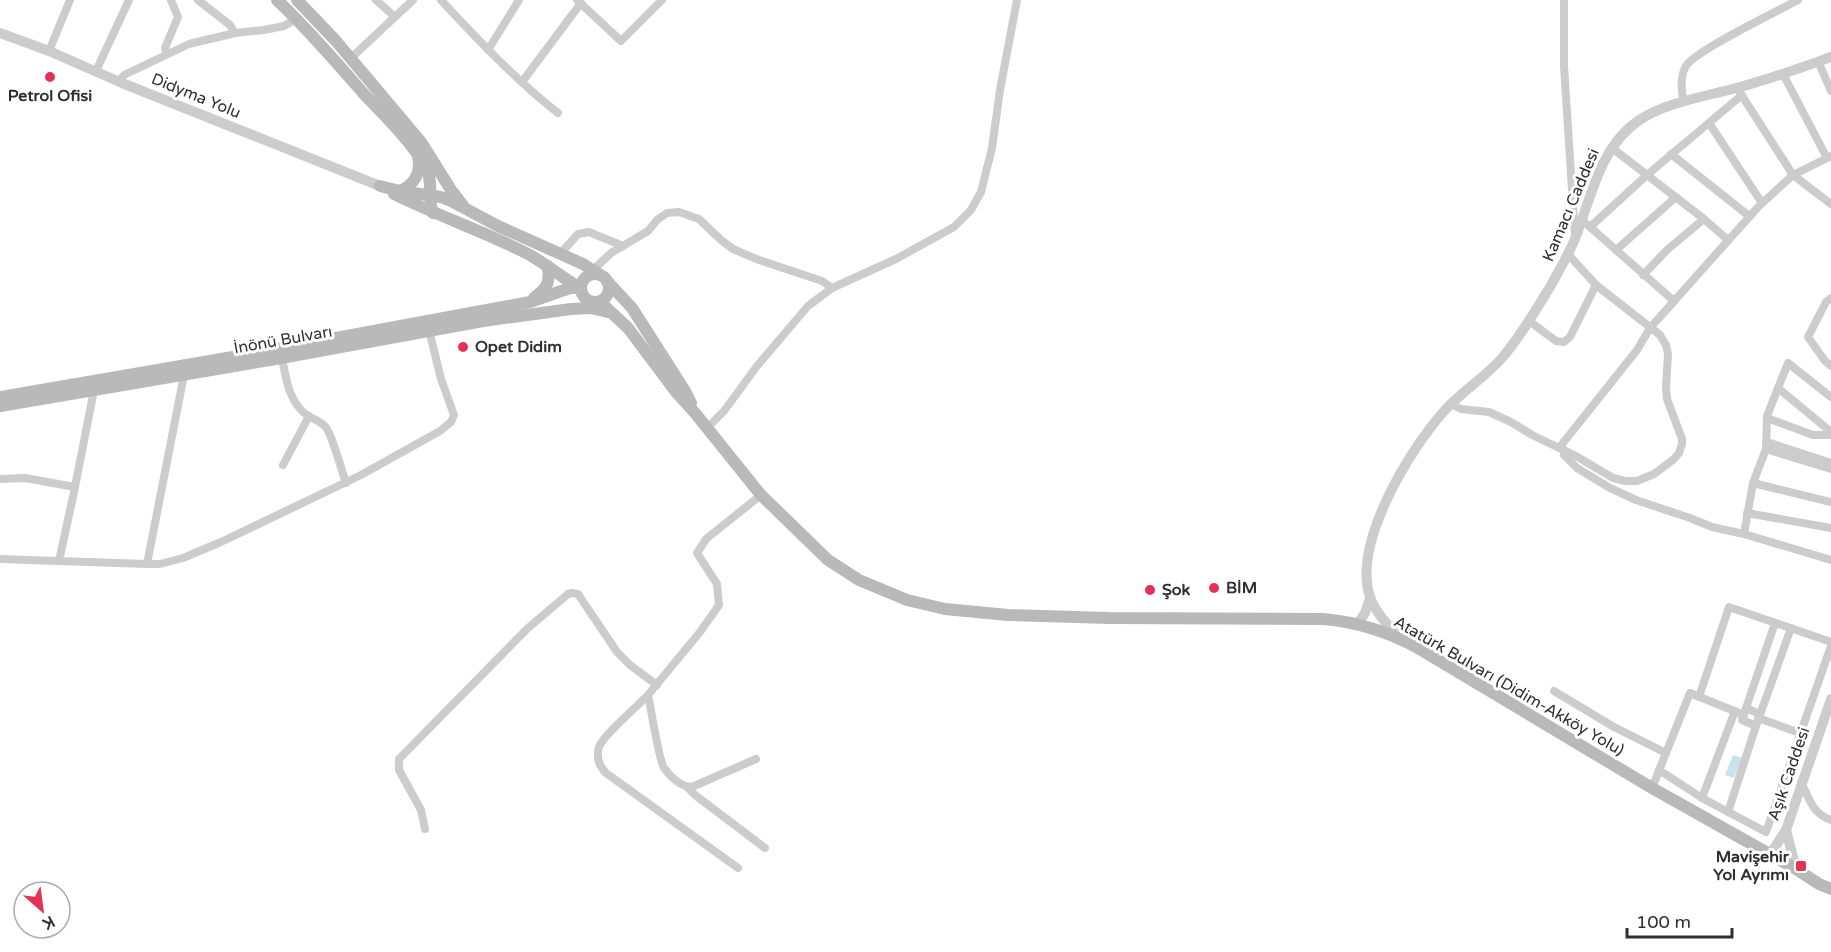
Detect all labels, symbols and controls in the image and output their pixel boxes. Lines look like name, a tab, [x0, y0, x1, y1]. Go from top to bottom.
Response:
street label: Didyma Yolu	[148, 69, 244, 123]
marker: Petrol Ofisi	[43, 70, 57, 84]
place label: Petrol Ofisi	[8, 86, 92, 106]
street label: Kamacı Caddesi	[1538, 145, 1604, 265]
street label: İnönü Bulvarı	[232, 321, 334, 359]
place label: Opet Didim	[475, 337, 562, 357]
marker: Opet Didim	[456, 340, 470, 354]
place label: BİM	[1226, 578, 1257, 598]
place label: Şok	[1162, 580, 1191, 600]
marker: BİM	[1207, 581, 1221, 595]
marker: Şok	[1143, 583, 1157, 597]
street label: Atatürk Bulvarı (Didim-Akköy Yolu)	[1390, 612, 1628, 760]
street label: Aşık Caddesi	[1764, 725, 1814, 823]
place label: Mavişehir Yol Ayrımı	[1713, 847, 1790, 885]
marker: Mavişehir Yol Ayrımı	[1794, 859, 1808, 873]
north arrow	[12, 880, 72, 940]
scale bar	[1627, 901, 1732, 939]
text: K	[39, 911, 58, 934]
text: 100 m	[1636, 911, 1691, 933]

